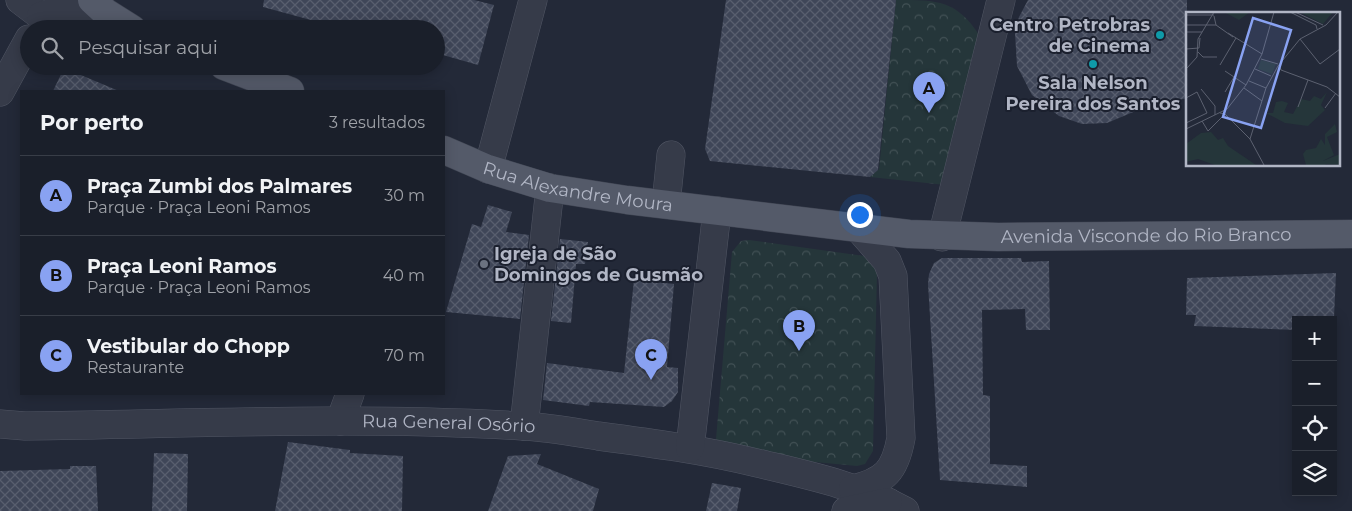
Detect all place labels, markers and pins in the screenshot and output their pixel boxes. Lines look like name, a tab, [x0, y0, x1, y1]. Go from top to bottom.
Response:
place label: Centro Petrobras de Cinema	[989, 14, 1150, 57]
marker: Centro Petrobras de Cinema	[1154, 29, 1166, 41]
marker: Sala Nelson Pereira dos Santos	[1087, 58, 1099, 70]
pin: A	[913, 72, 945, 113]
place label: Sala Nelson Pereira dos Santos	[1006, 72, 1181, 115]
place label: Igreja de São Domingos de Gusmão	[494, 243, 703, 286]
marker: Igreja de São Domingos de Gusmão	[478, 258, 490, 270]
pin: B	[783, 310, 815, 351]
pin: C	[635, 339, 667, 380]

